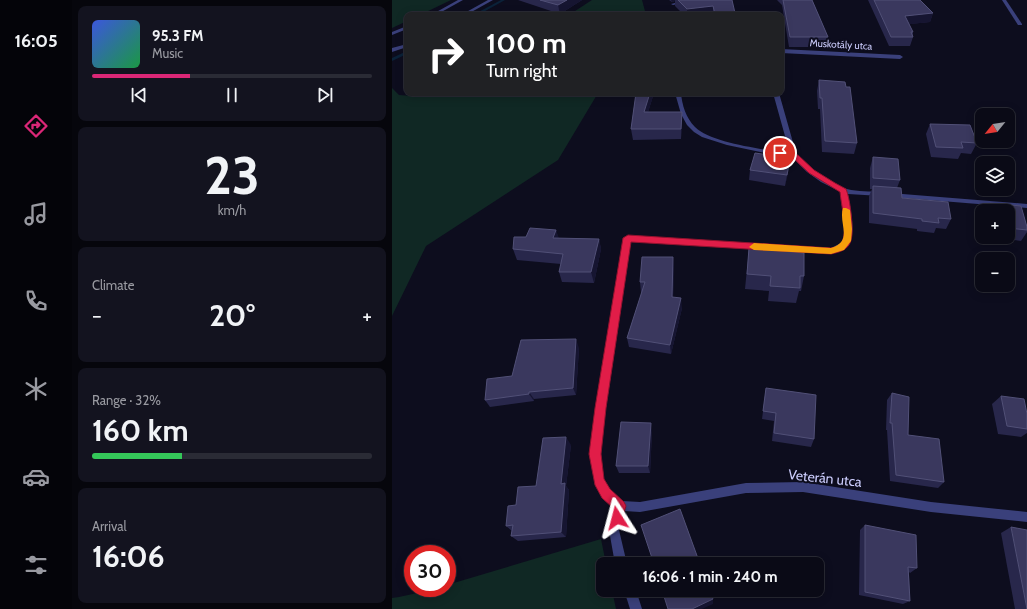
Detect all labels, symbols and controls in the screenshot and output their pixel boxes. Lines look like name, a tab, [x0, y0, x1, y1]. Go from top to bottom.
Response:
text: 100 m	[486, 26, 567, 60]
text: 95.3 FM	[152, 27, 203, 45]
icon: right	[420, 28, 472, 80]
text: 16:05	[14, 30, 58, 52]
street label: Muskotály utca	[809, 36, 873, 53]
text: Music	[152, 45, 183, 61]
text: Turn right	[486, 60, 557, 82]
icon: previous	[128, 84, 150, 106]
icon: pause	[221, 84, 243, 106]
icon: next	[314, 84, 336, 106]
north arrow	[975, 108, 1015, 148]
map controls	[975, 108, 1015, 292]
icon: directions	[22, 112, 50, 140]
pin	[763, 136, 797, 170]
icon: arrive	[769, 142, 791, 164]
text: 23	[204, 144, 260, 207]
button: layers	[975, 156, 1015, 196]
icon: music	[22, 200, 50, 228]
text: km/h	[218, 202, 246, 218]
button: +	[975, 204, 1015, 244]
button: −	[975, 252, 1015, 292]
text: Climate	[92, 277, 134, 293]
icon: phone	[22, 287, 50, 315]
text: 20°	[209, 297, 255, 334]
text: −	[92, 302, 102, 329]
text: +	[362, 302, 372, 329]
icon: climate	[22, 375, 50, 403]
text: Range · 32%	[92, 392, 161, 408]
text: 160 km	[92, 412, 188, 449]
icon: car	[22, 463, 50, 491]
street label: Veterán utca	[787, 465, 863, 491]
position arrow	[596, 497, 638, 539]
text: Arrival	[92, 518, 127, 534]
text: 16:06	[92, 538, 165, 575]
speed limit sign: 30	[404, 545, 456, 597]
icon: filters	[22, 551, 50, 579]
text: 16:06 · 1 min · 240 m	[643, 568, 777, 586]

